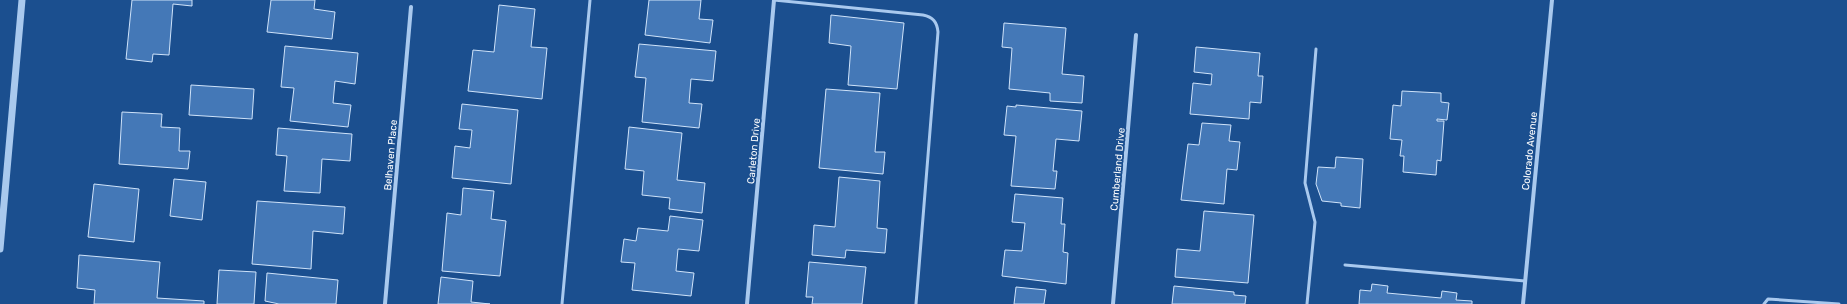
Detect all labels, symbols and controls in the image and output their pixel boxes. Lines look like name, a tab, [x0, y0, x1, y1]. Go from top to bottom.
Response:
street label: Colorado Avenue	[1520, 111, 1540, 191]
street label: Carleton Drive	[745, 117, 763, 185]
street label: Belhaven Place	[382, 119, 400, 191]
street label: Cumberland Drive	[1108, 127, 1128, 211]

